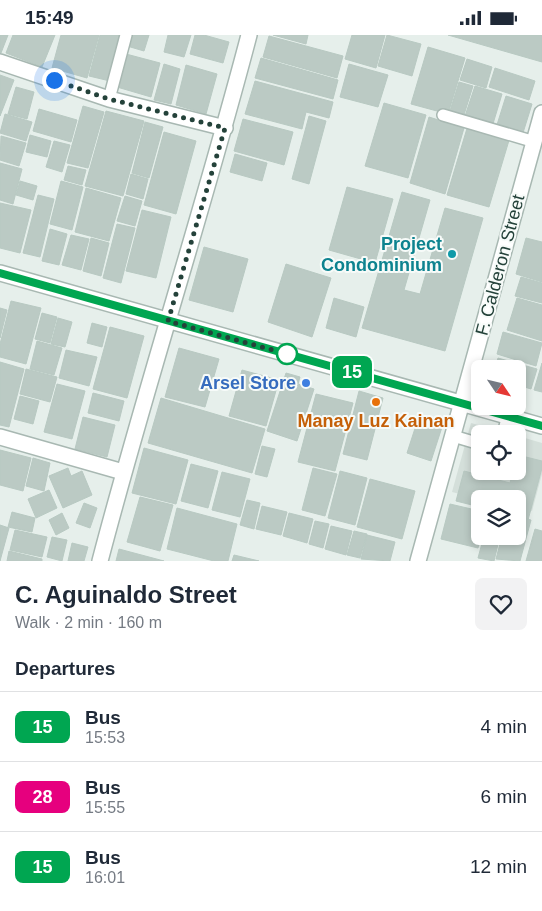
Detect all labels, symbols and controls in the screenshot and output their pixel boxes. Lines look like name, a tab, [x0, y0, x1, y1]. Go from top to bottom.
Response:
text: 15:49	[25, 7, 74, 28]
your location	[42, 68, 67, 93]
street label: F. Calderon Street	[472, 192, 528, 338]
place label: Project Condominium	[321, 234, 442, 275]
marker: Project Condominium	[446, 248, 458, 260]
unlabelled marker	[276, 343, 298, 365]
line badge: 15	[330, 356, 374, 388]
north arrow	[471, 360, 526, 415]
map controls	[471, 360, 526, 545]
text: 15	[342, 362, 362, 382]
place label: Arsel Store	[200, 373, 296, 393]
marker: Arsel Store	[300, 377, 312, 389]
marker: Manay Luz Kainan	[370, 396, 382, 408]
place label: Manay Luz Kainan	[297, 411, 455, 431]
button: locate	[471, 425, 526, 480]
button: layers	[471, 490, 526, 545]
button: heart	[475, 578, 527, 630]
text: C. Aguinaldo Street	[15, 581, 237, 608]
text: Walk · 2 min · 160 m	[15, 614, 162, 631]
text: Departures	[15, 658, 115, 679]
text: Bus	[85, 707, 121, 728]
text: 4 min	[481, 716, 527, 737]
text: 15	[32, 717, 53, 737]
text: 15:53	[85, 729, 125, 746]
text: Bus	[85, 777, 121, 798]
text: 6 min	[481, 786, 527, 807]
text: 28	[32, 787, 53, 807]
text: 15:55	[85, 799, 125, 816]
text: Bus	[85, 847, 121, 868]
text: 12 min	[470, 856, 527, 877]
text: 15	[32, 857, 53, 877]
text: 16:01	[85, 869, 125, 886]

